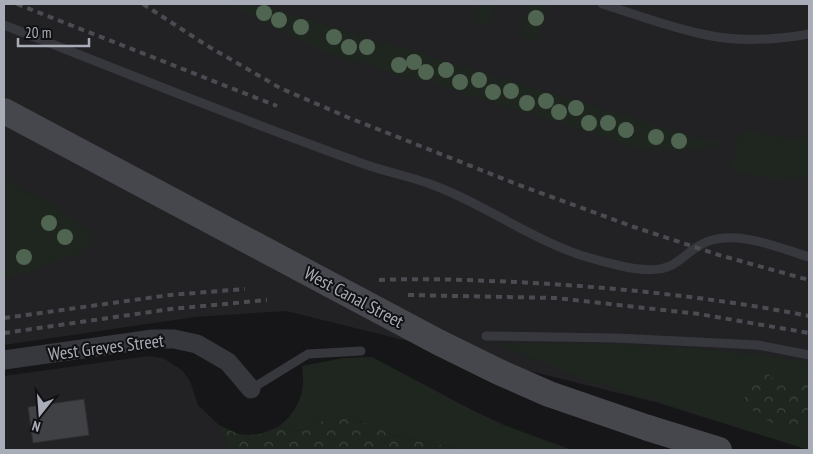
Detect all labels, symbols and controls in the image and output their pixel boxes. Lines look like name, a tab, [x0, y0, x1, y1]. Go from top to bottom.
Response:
scale bar	[18, 15, 89, 47]
text: 20 m	[25, 23, 51, 42]
street label: West Canal Street	[300, 261, 408, 333]
street label: West Greves Street	[47, 328, 165, 365]
north arrow	[15, 389, 65, 439]
text: N	[30, 417, 42, 436]

